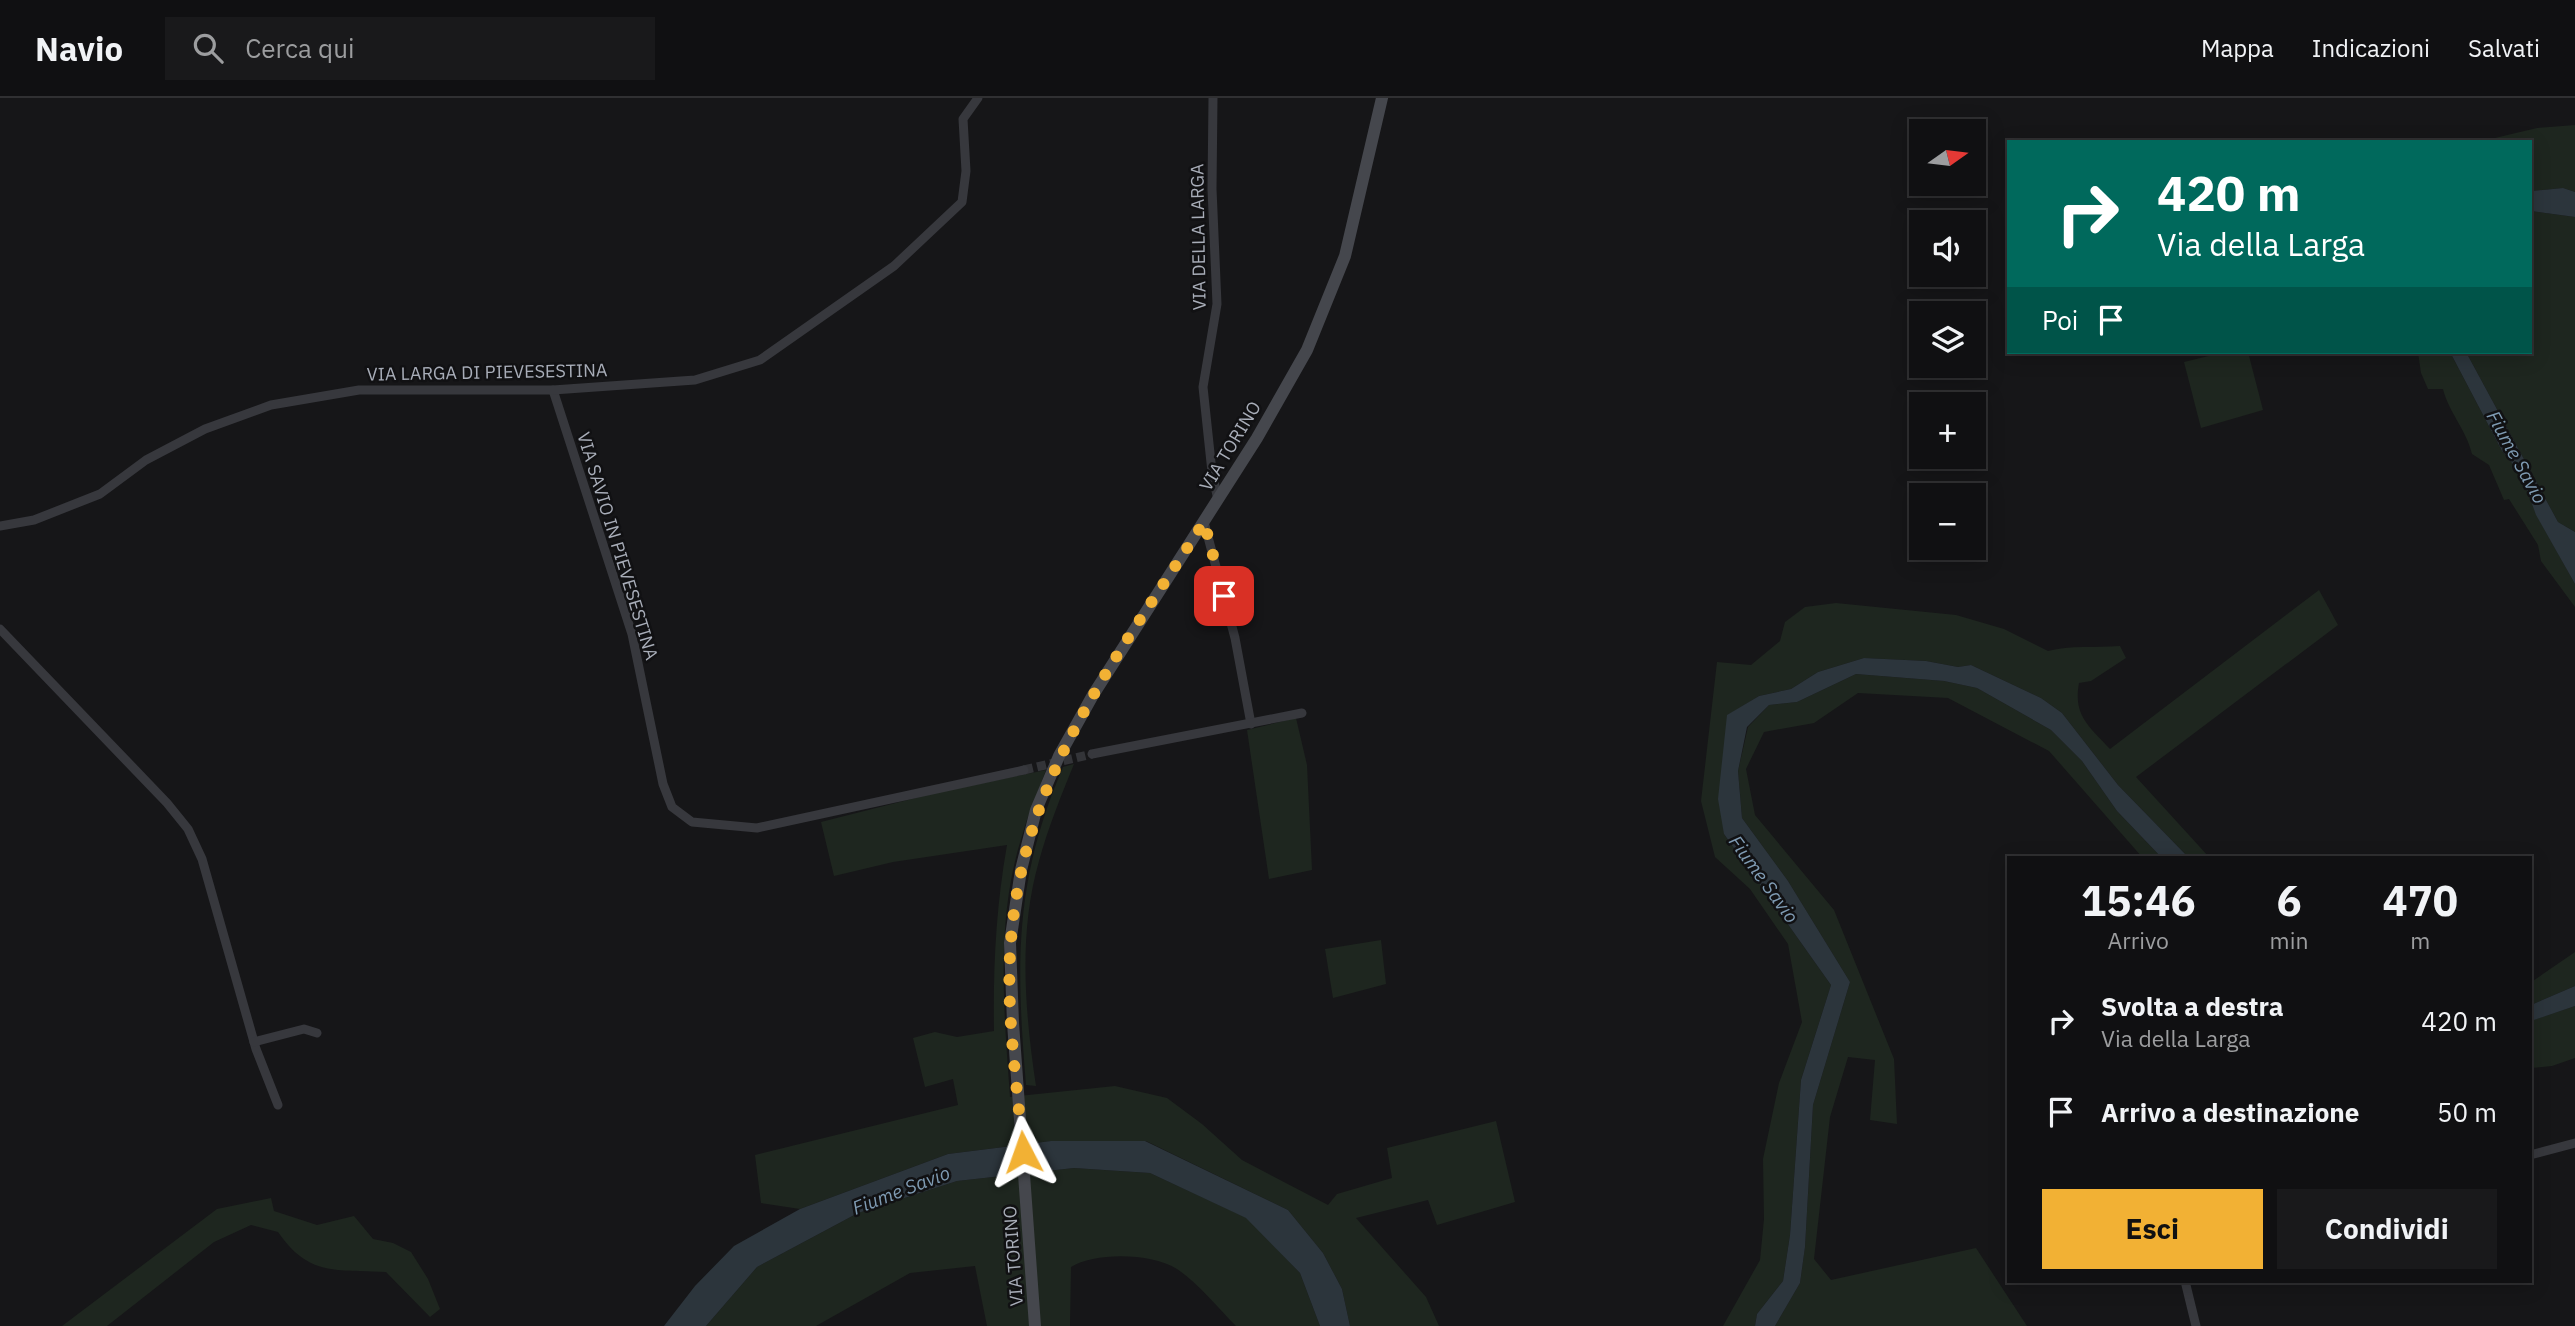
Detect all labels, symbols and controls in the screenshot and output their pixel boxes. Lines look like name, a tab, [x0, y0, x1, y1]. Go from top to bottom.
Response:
search box	[165, 17, 655, 80]
text: Navio	[35, 27, 123, 70]
icon: search	[189, 29, 227, 67]
text: Cerca qui	[245, 31, 354, 65]
text: Mappa	[2201, 32, 2274, 64]
text: Indicazioni	[2312, 32, 2430, 64]
text: Salvati	[2468, 32, 2540, 64]
north arrow	[1909, 119, 1986, 196]
map controls	[1909, 119, 1986, 560]
text: 420 m	[2157, 161, 2301, 224]
street label: VIA DELLA LARGA	[1185, 163, 1211, 311]
icon: right	[2042, 168, 2133, 259]
button: sound	[1909, 210, 1986, 287]
text: Via della Larga	[2157, 223, 2365, 265]
button: layers	[1909, 301, 1986, 378]
icon: arrive	[2092, 301, 2130, 339]
text: Poi	[2042, 303, 2078, 337]
street label: VIA LARGA DI PIEVESESTINA	[366, 358, 608, 386]
button: +	[1909, 392, 1986, 469]
street label: VIA TORINO	[1194, 397, 1266, 495]
water label: Fiume Savio	[2482, 406, 2552, 508]
street label: VIA SAVIO IN PIEVESESTINA	[572, 429, 664, 663]
button: −	[1909, 483, 1986, 560]
pin	[1194, 566, 1254, 626]
icon: arrive	[1205, 577, 1243, 615]
water label: Fiume Savio	[1724, 830, 1804, 928]
text: 15:46	[2081, 873, 2196, 928]
text: 6	[2276, 873, 2302, 928]
text: 470	[2382, 873, 2458, 928]
text: Arrivo	[2108, 925, 2169, 955]
text: min	[2270, 925, 2308, 955]
text: m	[2410, 925, 2430, 955]
text: Svolta a destra	[2101, 989, 2283, 1023]
icon: right	[2042, 1002, 2080, 1040]
text: 420 m	[2421, 1004, 2497, 1038]
text: Via della Larga	[2101, 1023, 2251, 1053]
icon: arrive	[2042, 1093, 2080, 1131]
text: Arrivo a destinazione	[2101, 1095, 2359, 1129]
text: 50 m	[2437, 1095, 2497, 1129]
position arrow	[986, 1115, 1060, 1189]
water label: Fiume Savio	[849, 1160, 953, 1220]
button: Esci	[2042, 1189, 2263, 1269]
button: Condividi	[2277, 1189, 2497, 1269]
street label: VIA TORINO	[998, 1205, 1028, 1307]

